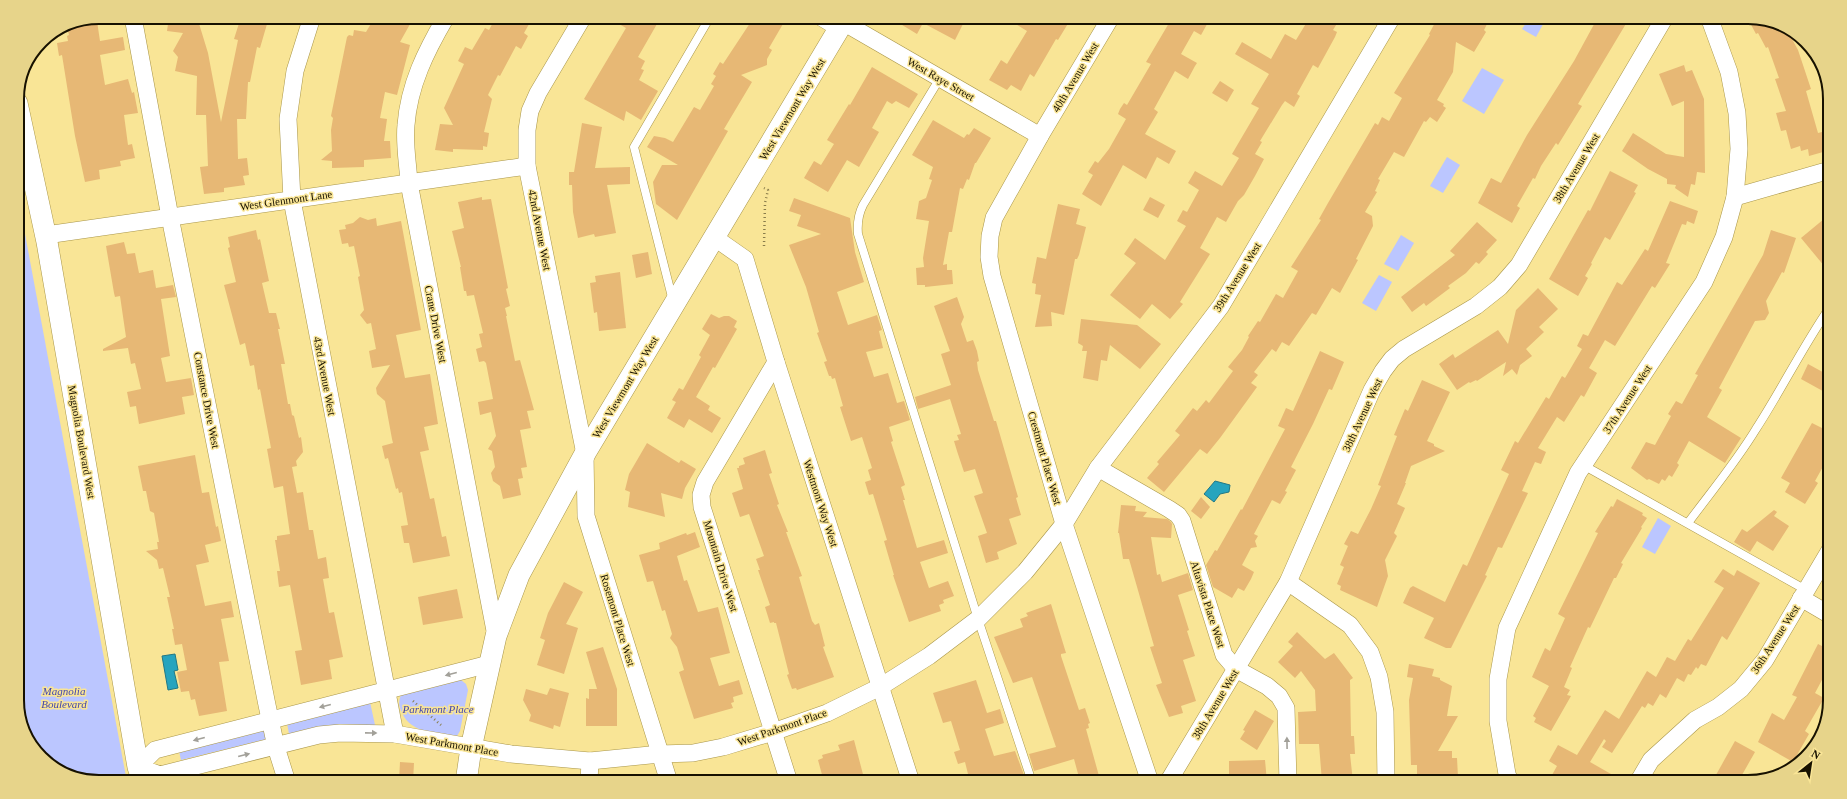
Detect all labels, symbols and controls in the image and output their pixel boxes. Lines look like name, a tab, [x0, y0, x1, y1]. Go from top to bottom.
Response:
street label: 40th Avenue West	[1049, 40, 1101, 114]
street label: West Raye Street	[905, 55, 977, 103]
street label: West Viewmont Way West	[757, 56, 827, 162]
street label: 38th Avenue West	[1550, 131, 1602, 205]
street label: West Glenmont Lane	[239, 188, 333, 212]
street label: 42nd Avenue West	[526, 189, 554, 271]
street label: 39th Avenue West	[1211, 240, 1263, 314]
street label: Crane Drive West	[423, 284, 449, 364]
street label: West Viewmont Way West	[590, 334, 660, 440]
street label: 43rd Avenue West	[311, 336, 339, 416]
street label: Constance Drive West	[192, 351, 222, 449]
street label: 37th Avenue West	[1600, 362, 1654, 436]
street label: 38th Avenue West	[1340, 376, 1384, 454]
street label: Magnolia Boulevard West	[66, 384, 98, 500]
street label: Crestmont Place West	[1026, 410, 1064, 506]
street label: Westmont Way West	[801, 458, 841, 548]
street label: Mountain Drive West	[701, 519, 741, 613]
street label: Altavista Place West	[1188, 559, 1228, 649]
street label: Rosemont Place West	[598, 573, 638, 667]
street label: 36th Avenue West	[1748, 602, 1802, 676]
street label: 38th Avenue West	[1189, 667, 1241, 741]
one-way arrow	[445, 671, 457, 677]
park label: Magnolia Boulevard	[41, 685, 87, 710]
park label: Parkmont Place	[401, 703, 474, 715]
one-way arrow	[319, 704, 331, 710]
street label: West Parkmont Place	[736, 706, 828, 748]
one-way arrow	[365, 730, 378, 736]
street label: West Parkmont Place	[405, 730, 499, 758]
one-way arrow	[193, 736, 205, 742]
one-way arrow	[1284, 736, 1290, 749]
north arrow	[1791, 743, 1831, 783]
text: N	[1810, 747, 1822, 762]
one-way arrow	[238, 752, 250, 758]

